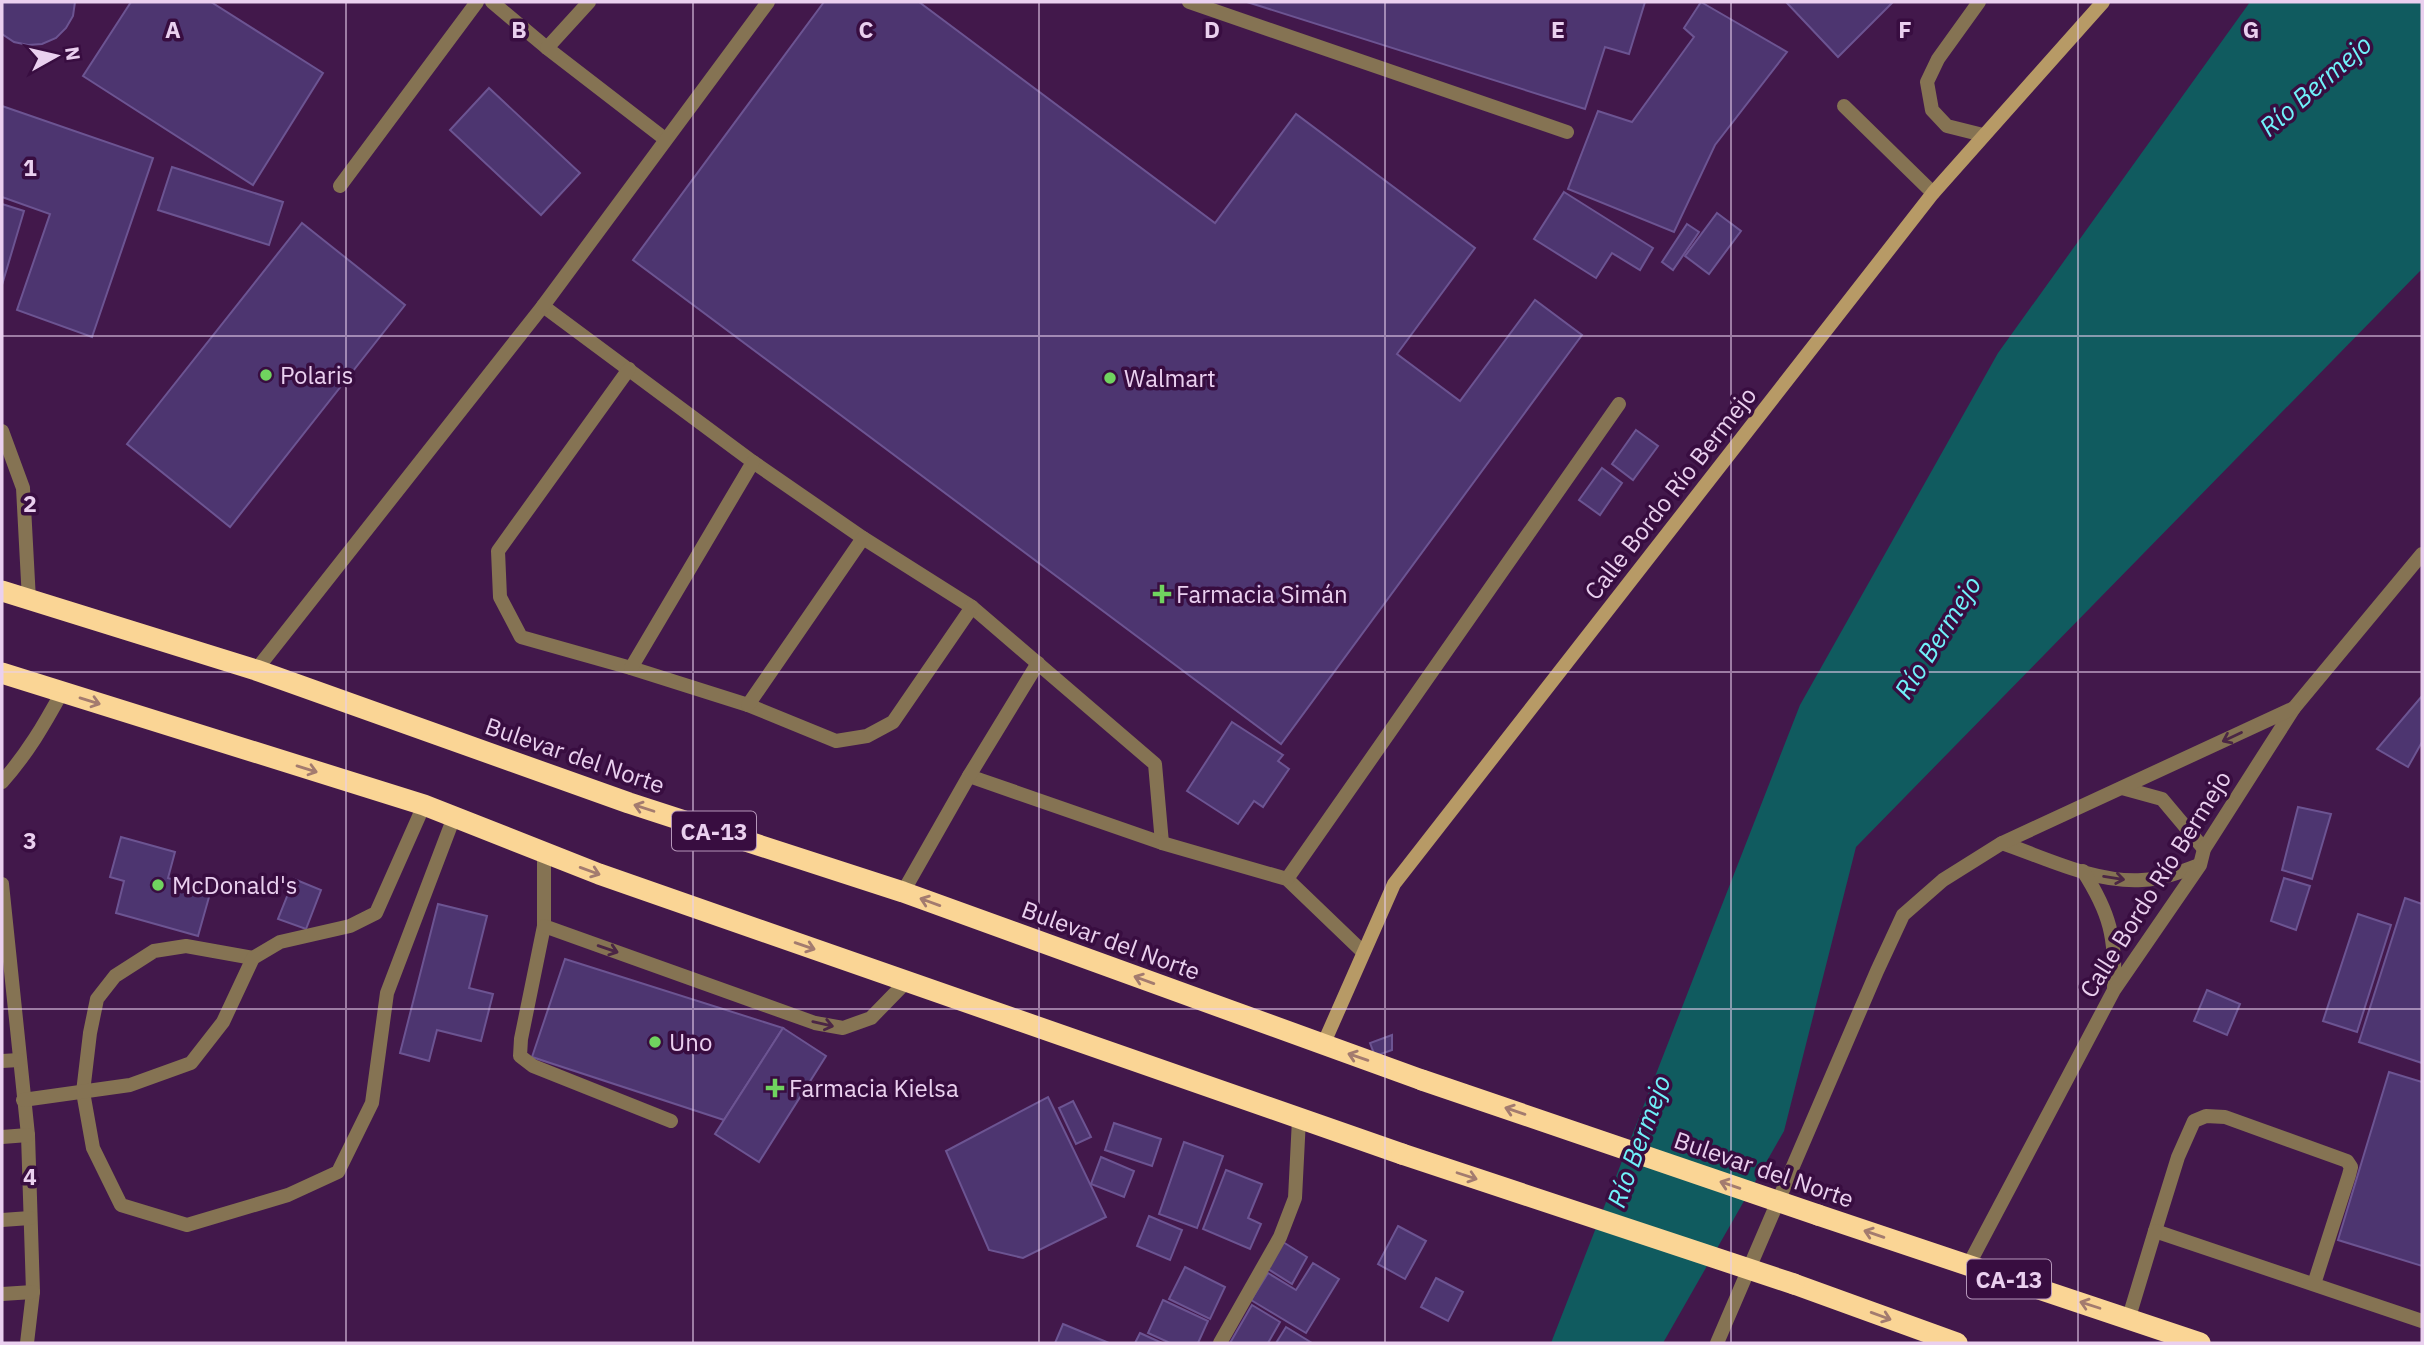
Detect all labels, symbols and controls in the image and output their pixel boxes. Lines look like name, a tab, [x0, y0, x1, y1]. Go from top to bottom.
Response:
text: A	[165, 14, 181, 44]
text: B	[511, 14, 527, 44]
text: C	[859, 14, 874, 44]
text: D	[1204, 14, 1220, 44]
text: E	[1551, 14, 1565, 44]
text: F	[1898, 14, 1912, 44]
text: G	[2243, 14, 2259, 44]
north arrow	[21, 21, 91, 91]
water label: Río Bermejo	[2252, 27, 2378, 143]
text: N	[60, 45, 86, 62]
text: 1	[23, 152, 37, 182]
place label: Polaris	[280, 359, 353, 391]
place label: Walmart	[1124, 362, 1216, 394]
marker: Polaris	[258, 367, 274, 383]
marker: Walmart	[1102, 370, 1118, 386]
street label: Calle Bordo Río Bermejo	[1577, 380, 1763, 606]
text: 2	[23, 488, 37, 518]
water label: Río Bermejo	[1886, 569, 1988, 705]
place label: Farmacia Simán	[1176, 578, 1348, 610]
marker: Farmacia Simán	[1154, 586, 1170, 602]
one-way arrow	[79, 696, 101, 709]
street label: Bulevar del Norte	[481, 709, 669, 801]
one-way arrow	[2222, 730, 2243, 744]
one-way arrow	[296, 763, 318, 776]
street label: Calle Bordo Río Bermejo	[2072, 764, 2238, 1004]
one-way arrow	[634, 801, 656, 813]
road number: CA-13	[672, 811, 756, 850]
text: 3	[23, 825, 37, 855]
one-way arrow	[579, 866, 601, 878]
place label: McDonald's	[172, 869, 298, 901]
one-way arrow	[2102, 871, 2125, 884]
marker: McDonald's	[150, 877, 166, 893]
street label: Bulevar del Norte	[1017, 893, 1205, 987]
one-way arrow	[920, 894, 942, 907]
one-way arrow	[794, 941, 816, 953]
one-way arrow	[597, 943, 619, 956]
one-way arrow	[1134, 972, 1155, 985]
one-way arrow	[811, 1018, 834, 1031]
place label: Uno	[669, 1026, 712, 1058]
marker: Uno	[647, 1034, 663, 1050]
one-way arrow	[1347, 1050, 1369, 1062]
water label: Río Bermejo	[1598, 1070, 1678, 1212]
place label: Farmacia Kielsa	[789, 1072, 959, 1104]
marker: Farmacia Kielsa	[767, 1080, 783, 1096]
one-way arrow	[1504, 1104, 1526, 1116]
street label: Bulevar del Norte	[1670, 1123, 1858, 1215]
text: 4	[23, 1161, 37, 1191]
one-way arrow	[1455, 1171, 1477, 1183]
one-way arrow	[1719, 1178, 1741, 1191]
one-way arrow	[1863, 1227, 1885, 1239]
road number: CA-13	[1967, 1260, 2051, 1298]
one-way arrow	[2079, 1298, 2101, 1310]
one-way arrow	[1870, 1311, 1892, 1323]

